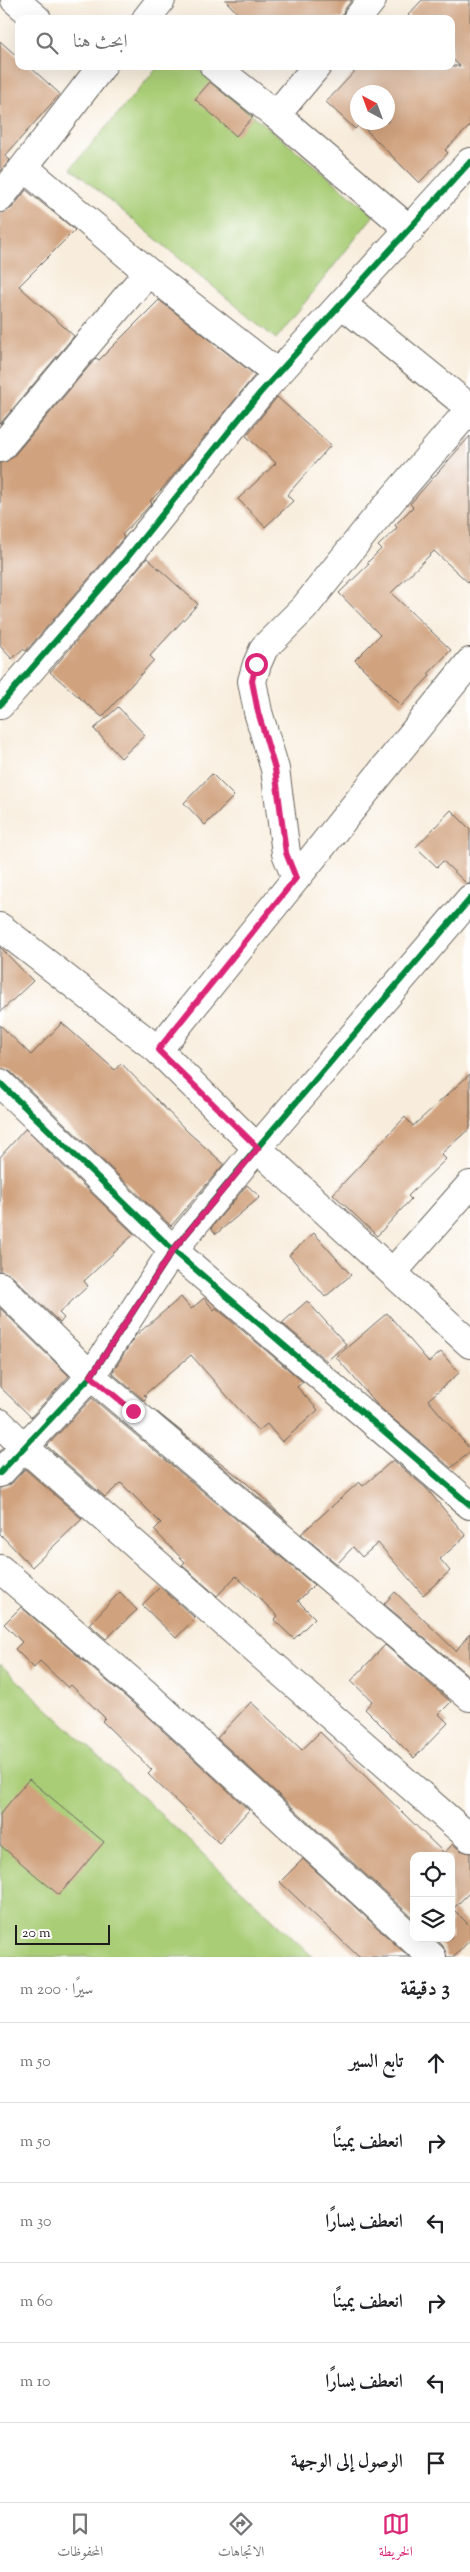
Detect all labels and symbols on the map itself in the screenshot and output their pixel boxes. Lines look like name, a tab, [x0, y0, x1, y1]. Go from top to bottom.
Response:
north arrow	[350, 85, 395, 130]
route start	[245, 653, 268, 676]
route end	[122, 1400, 145, 1423]
scale bar	[15, 1922, 110, 1945]

